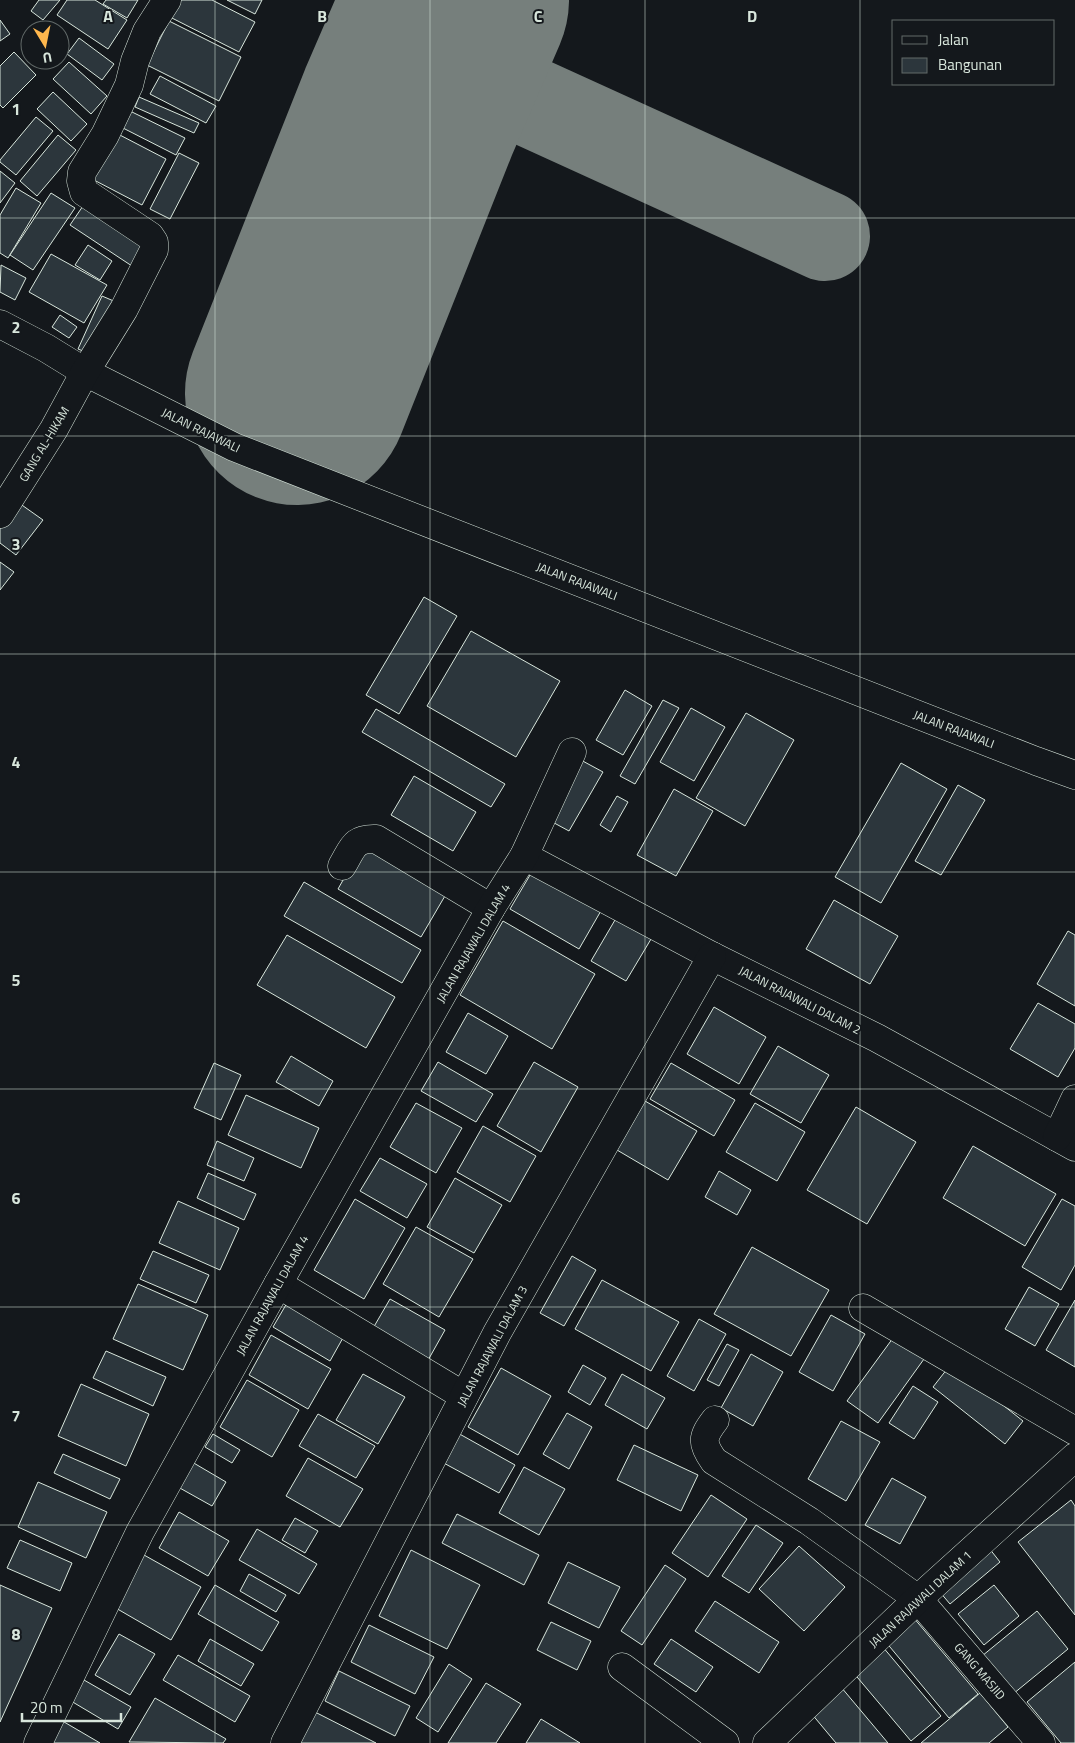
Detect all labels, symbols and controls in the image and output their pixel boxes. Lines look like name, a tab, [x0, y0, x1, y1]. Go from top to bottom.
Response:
text: A	[103, 4, 113, 28]
text: B	[317, 4, 327, 28]
text: C	[534, 4, 543, 28]
text: D	[747, 4, 757, 28]
north arrow	[20, 20, 70, 70]
legend	[892, 20, 1055, 85]
text: Jalan	[938, 28, 969, 51]
text: U	[41, 47, 54, 69]
text: Bangunan	[938, 53, 1002, 76]
text: 1	[12, 97, 20, 121]
text: 2	[12, 315, 20, 339]
street label: GANG AL-HIKAM	[14, 403, 74, 485]
street label: JALAN RAJAWALI	[159, 403, 243, 457]
text: 3	[12, 532, 20, 556]
street label: JALAN RAJAWALI	[534, 557, 620, 605]
street label: JALAN RAJAWALI	[911, 705, 997, 753]
text: 4	[12, 750, 21, 774]
street label: JALAN RAJAWALI DALAM 4	[431, 880, 515, 1006]
street label: JALAN RAJAWALI DALAM 2	[736, 961, 864, 1039]
text: 5	[12, 968, 21, 992]
text: 6	[12, 1186, 21, 1210]
street label: JALAN RAJAWALI DALAM 4	[231, 1231, 313, 1359]
street label: JALAN RAJAWALI DALAM 3	[452, 1282, 532, 1410]
text: 7	[12, 1404, 20, 1428]
street label: JALAN RAJAWALI DALAM 1	[864, 1546, 976, 1652]
text: 8	[12, 1622, 21, 1646]
street label: GANG MASJID	[950, 1638, 1010, 1704]
scale bar	[22, 1690, 121, 1722]
text: 20 m	[30, 1696, 63, 1719]

